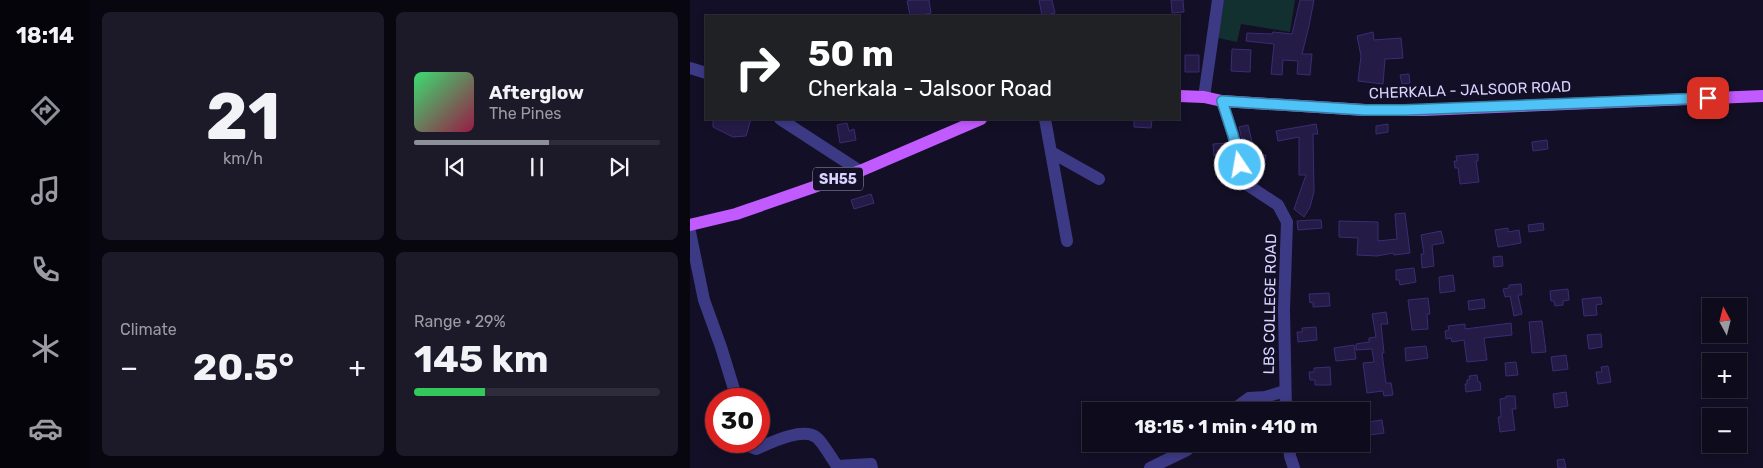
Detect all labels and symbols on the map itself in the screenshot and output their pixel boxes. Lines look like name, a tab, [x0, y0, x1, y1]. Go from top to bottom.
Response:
street label: CHERKALA - JALSOOR ROAD	[1368, 77, 1572, 103]
pin	[1687, 77, 1729, 119]
position arrow	[1213, 138, 1265, 190]
road number: SH55	[813, 168, 863, 190]
street label: LBS COLLEGE ROAD	[1260, 234, 1280, 374]
north arrow	[1702, 298, 1748, 342]
speed limit sign: 30	[705, 388, 770, 453]

